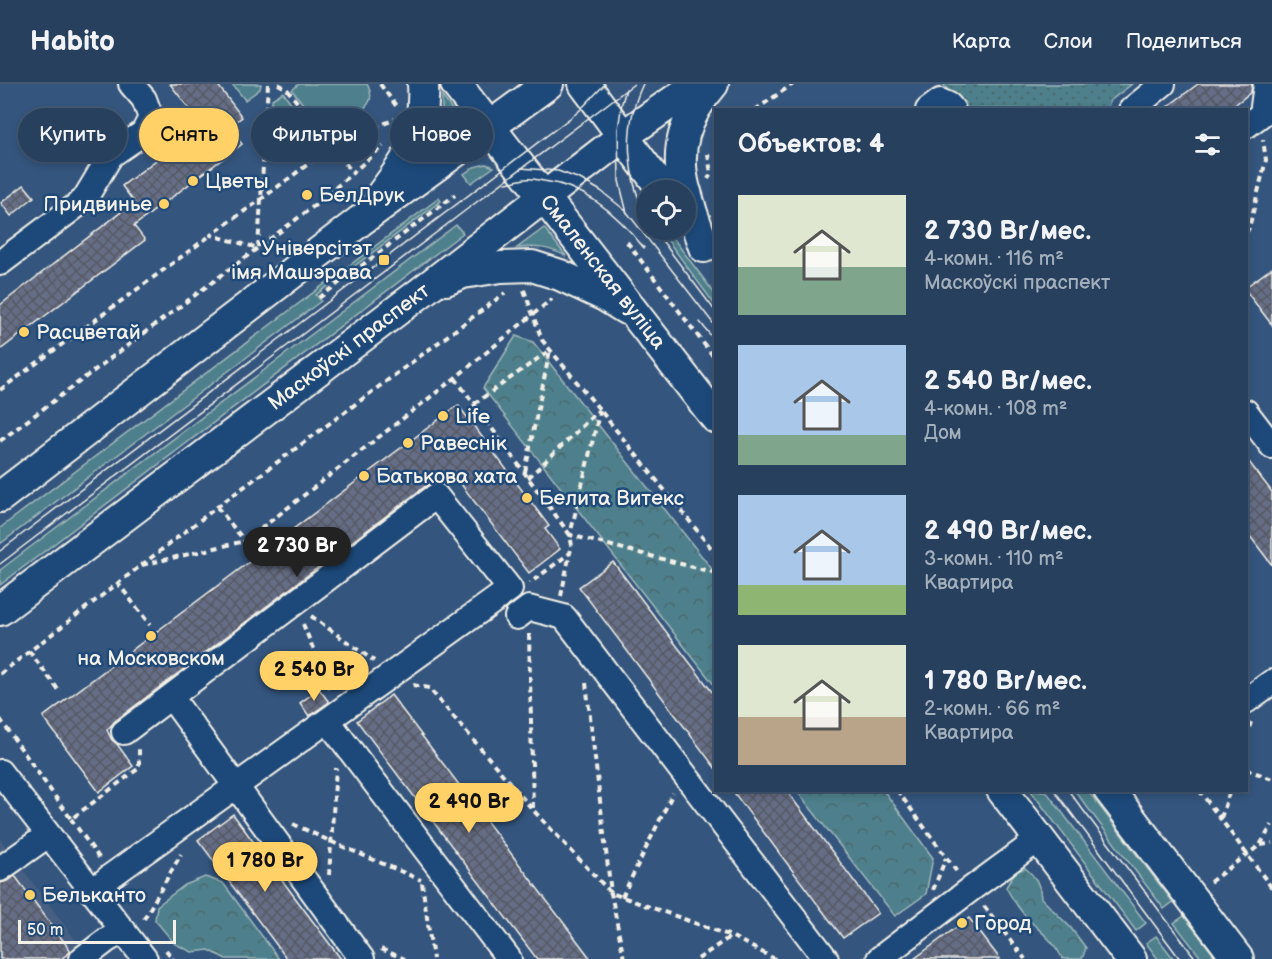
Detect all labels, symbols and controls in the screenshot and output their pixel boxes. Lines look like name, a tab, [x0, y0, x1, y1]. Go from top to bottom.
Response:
text: Habito	[30, 25, 115, 58]
text: Карта	[952, 29, 1011, 54]
text: Слои	[1044, 29, 1093, 54]
text: Поделиться	[1126, 29, 1242, 54]
chip: Купить	[18, 108, 127, 162]
chip: Снять	[139, 108, 239, 162]
chip: Фильтры	[251, 108, 378, 162]
chip: Новое	[390, 108, 493, 162]
icon: filters	[1191, 128, 1224, 161]
text: Объектов: 4	[738, 129, 884, 160]
place label: Цветы	[205, 169, 269, 194]
marker: Цветы	[186, 174, 200, 188]
map controls	[636, 180, 696, 240]
button: locate	[636, 180, 696, 240]
place label: БелДрук	[319, 183, 405, 208]
marker: БелДрук	[300, 188, 314, 202]
street label: Смаленская вуліца	[535, 190, 672, 355]
place label: Придвинье	[43, 192, 152, 217]
marker: Придвинье	[157, 197, 171, 211]
text: 2 730 Br/мес.	[924, 216, 1091, 247]
icon: home	[786, 219, 858, 291]
place label: Універсітэт імя Машэрава	[231, 236, 373, 285]
text: 4-комн. · 116 m²	[924, 247, 1064, 271]
marker: Універсітэт імя Машэрава	[377, 253, 391, 267]
text: Маскоўскі праспект	[924, 271, 1110, 295]
street label: Маскоўскі праспект	[263, 278, 435, 416]
place label: Расцветай	[36, 320, 141, 345]
marker: Расцветай	[17, 325, 31, 339]
text: 2 540 Br/мес.	[924, 366, 1092, 397]
icon: home	[786, 369, 858, 441]
text: 4-комн. · 108 m²	[924, 397, 1067, 421]
place label: Life	[455, 404, 490, 429]
marker: Life	[436, 409, 450, 423]
text: Дом	[924, 421, 962, 445]
place label: Равеснік	[420, 431, 507, 456]
marker: Равеснік	[401, 436, 415, 450]
place label: Батькова хата	[376, 464, 518, 489]
marker: Батькова хата	[357, 469, 371, 483]
place label: Белита Витекс	[539, 486, 684, 511]
marker: Белита Витекс	[520, 491, 534, 505]
text: 2 490 Br/мес.	[924, 516, 1092, 547]
icon: home	[786, 519, 858, 591]
pin: 2 730 Br	[235, 527, 359, 578]
text: 2 730 Br	[257, 534, 337, 558]
text: 3-комн. · 110 m²	[924, 547, 1064, 571]
text: Квартира	[924, 571, 1014, 595]
marker: на Московском	[144, 629, 158, 643]
place label: на Московском	[77, 646, 225, 671]
pin: 2 540 Br	[252, 651, 376, 702]
text: 2 540 Br	[274, 658, 354, 682]
text: 1 780 Br/мес.	[924, 666, 1087, 697]
icon: home	[786, 669, 858, 741]
text: 2-комн. · 66 m²	[924, 697, 1060, 721]
text: Квартира	[924, 721, 1014, 745]
pin: 2 490 Br	[407, 783, 531, 834]
text: 2 490 Br	[429, 790, 509, 814]
pin: 1 780 Br	[203, 842, 327, 893]
text: 1 780 Br	[227, 849, 303, 873]
place label: Бельканто	[42, 883, 146, 908]
marker: Бельканто	[23, 888, 37, 902]
place label: Город	[974, 911, 1032, 936]
marker: Город	[955, 916, 969, 930]
scale bar	[18, 917, 176, 944]
text: 50 m	[27, 921, 63, 940]

